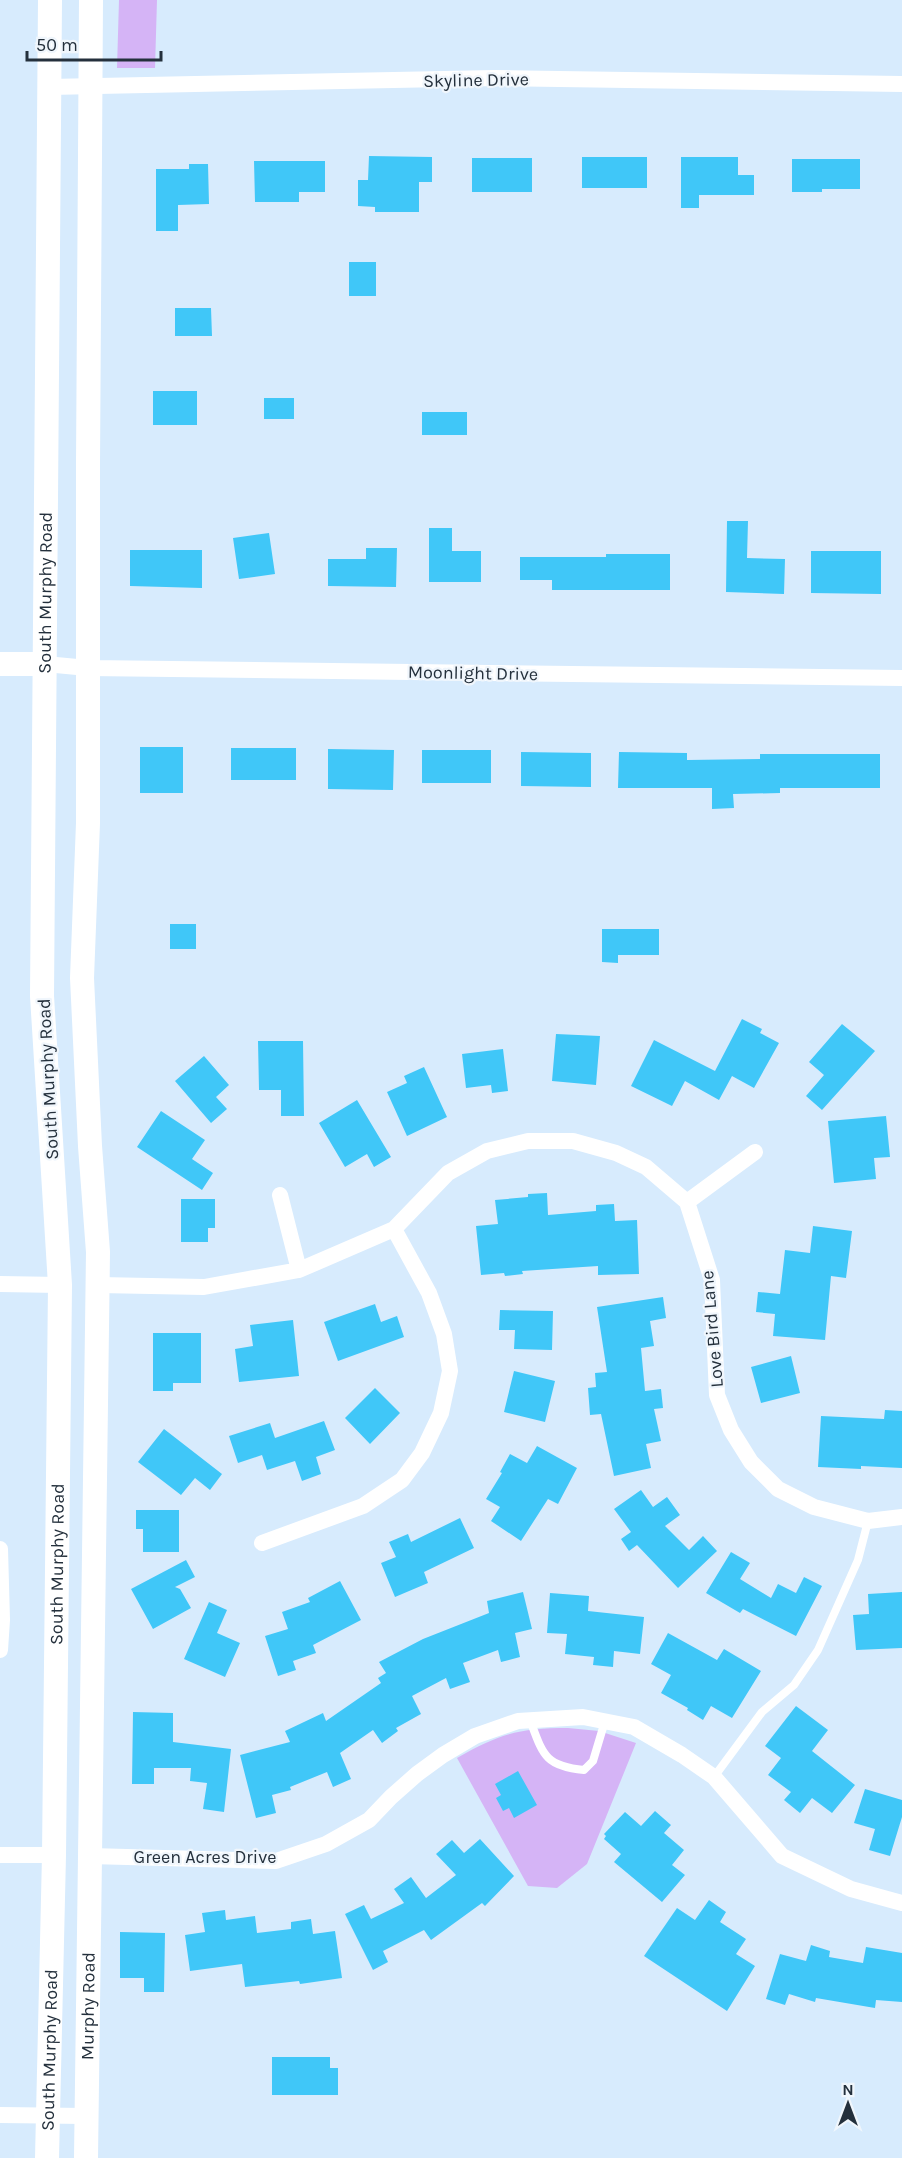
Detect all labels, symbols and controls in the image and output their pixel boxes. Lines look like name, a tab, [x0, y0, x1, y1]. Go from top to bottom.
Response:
scale bar	[27, 24, 160, 62]
text: 50 m	[36, 34, 78, 56]
street label: Skyline Drive	[423, 68, 529, 92]
street label: South Murphy Road	[34, 512, 57, 674]
street label: Moonlight Drive	[408, 661, 538, 685]
street label: South Murphy Road	[33, 998, 63, 1160]
street label: Love Bird Lane	[696, 1270, 728, 1388]
street label: South Murphy Road	[45, 1483, 69, 1645]
street label: Green Acres Drive	[134, 1846, 276, 1868]
street label: Murphy Road	[76, 1952, 100, 2060]
street label: South Murphy Road	[37, 1969, 62, 2131]
north arrow	[818, 2074, 878, 2134]
text: N	[842, 2080, 854, 2099]

